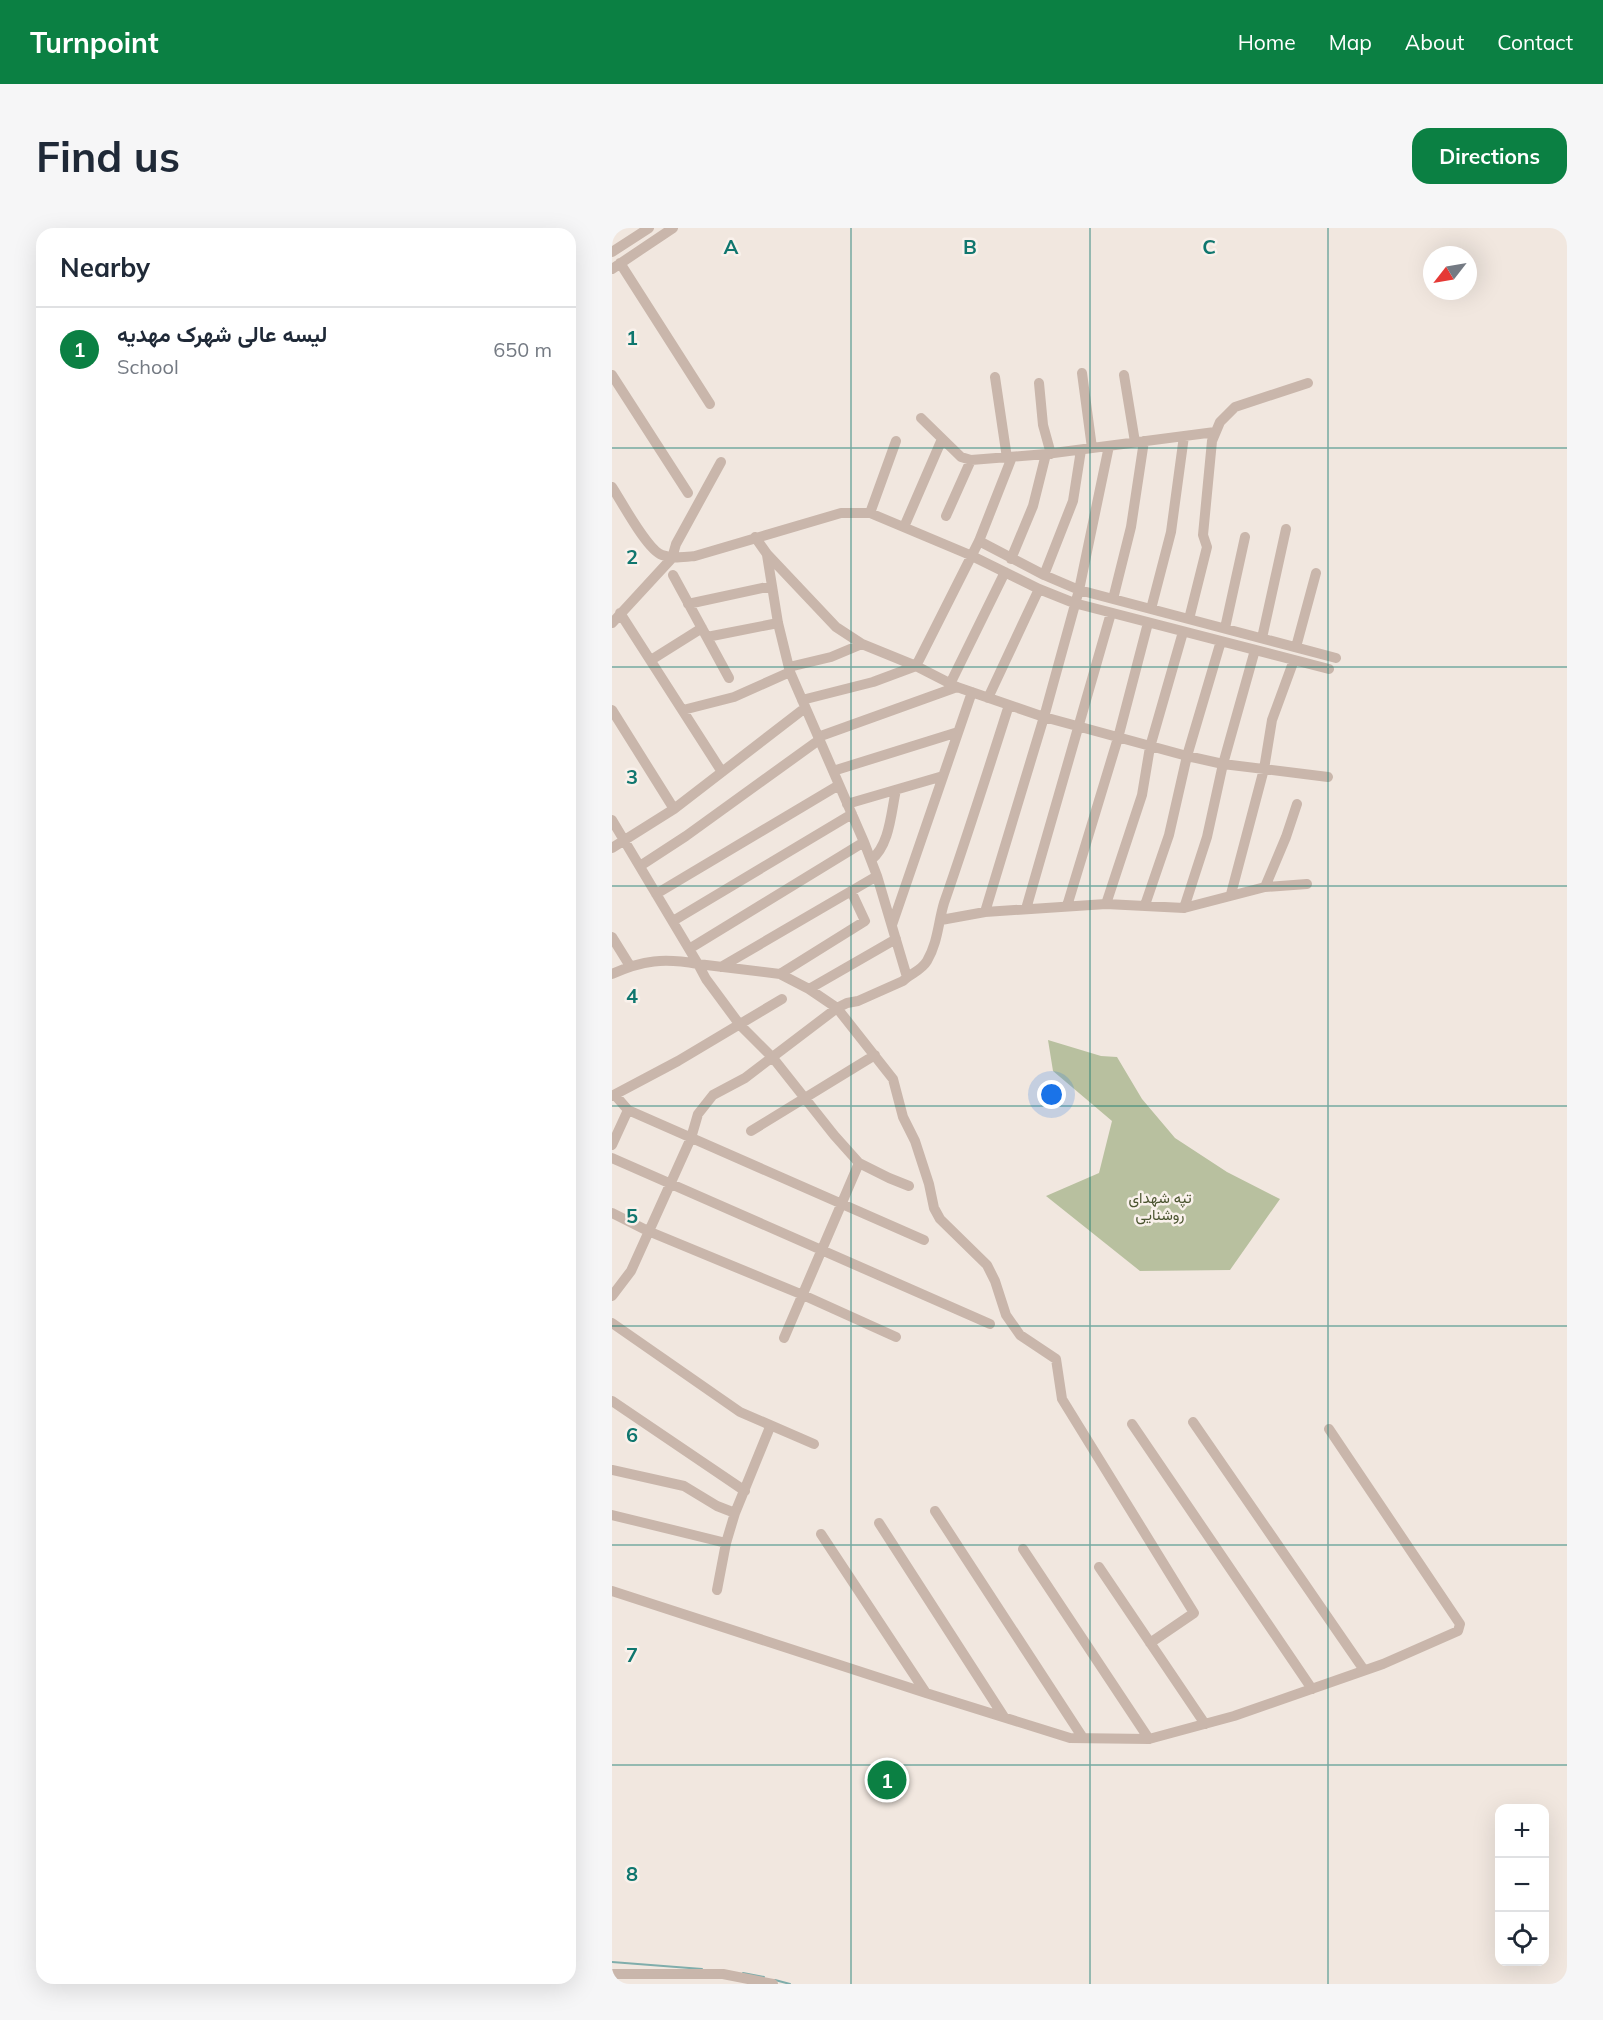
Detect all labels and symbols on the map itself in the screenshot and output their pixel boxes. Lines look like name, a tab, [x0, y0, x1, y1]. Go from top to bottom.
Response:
text: A	[724, 234, 739, 259]
text: B	[963, 234, 977, 259]
text: C	[1202, 234, 1216, 259]
north arrow	[1423, 246, 1477, 300]
text: 1	[626, 325, 638, 350]
text: 2	[626, 544, 638, 569]
text: 3	[626, 764, 638, 789]
text: 4	[626, 983, 638, 1008]
your location	[1037, 1080, 1066, 1109]
park label: تپه شهدای روشنایی	[1128, 1188, 1192, 1225]
text: 5	[626, 1203, 638, 1228]
text: 6	[626, 1422, 638, 1447]
text: 7	[626, 1642, 638, 1667]
pin: 1	[868, 1758, 906, 1802]
text: 8	[626, 1861, 638, 1886]

